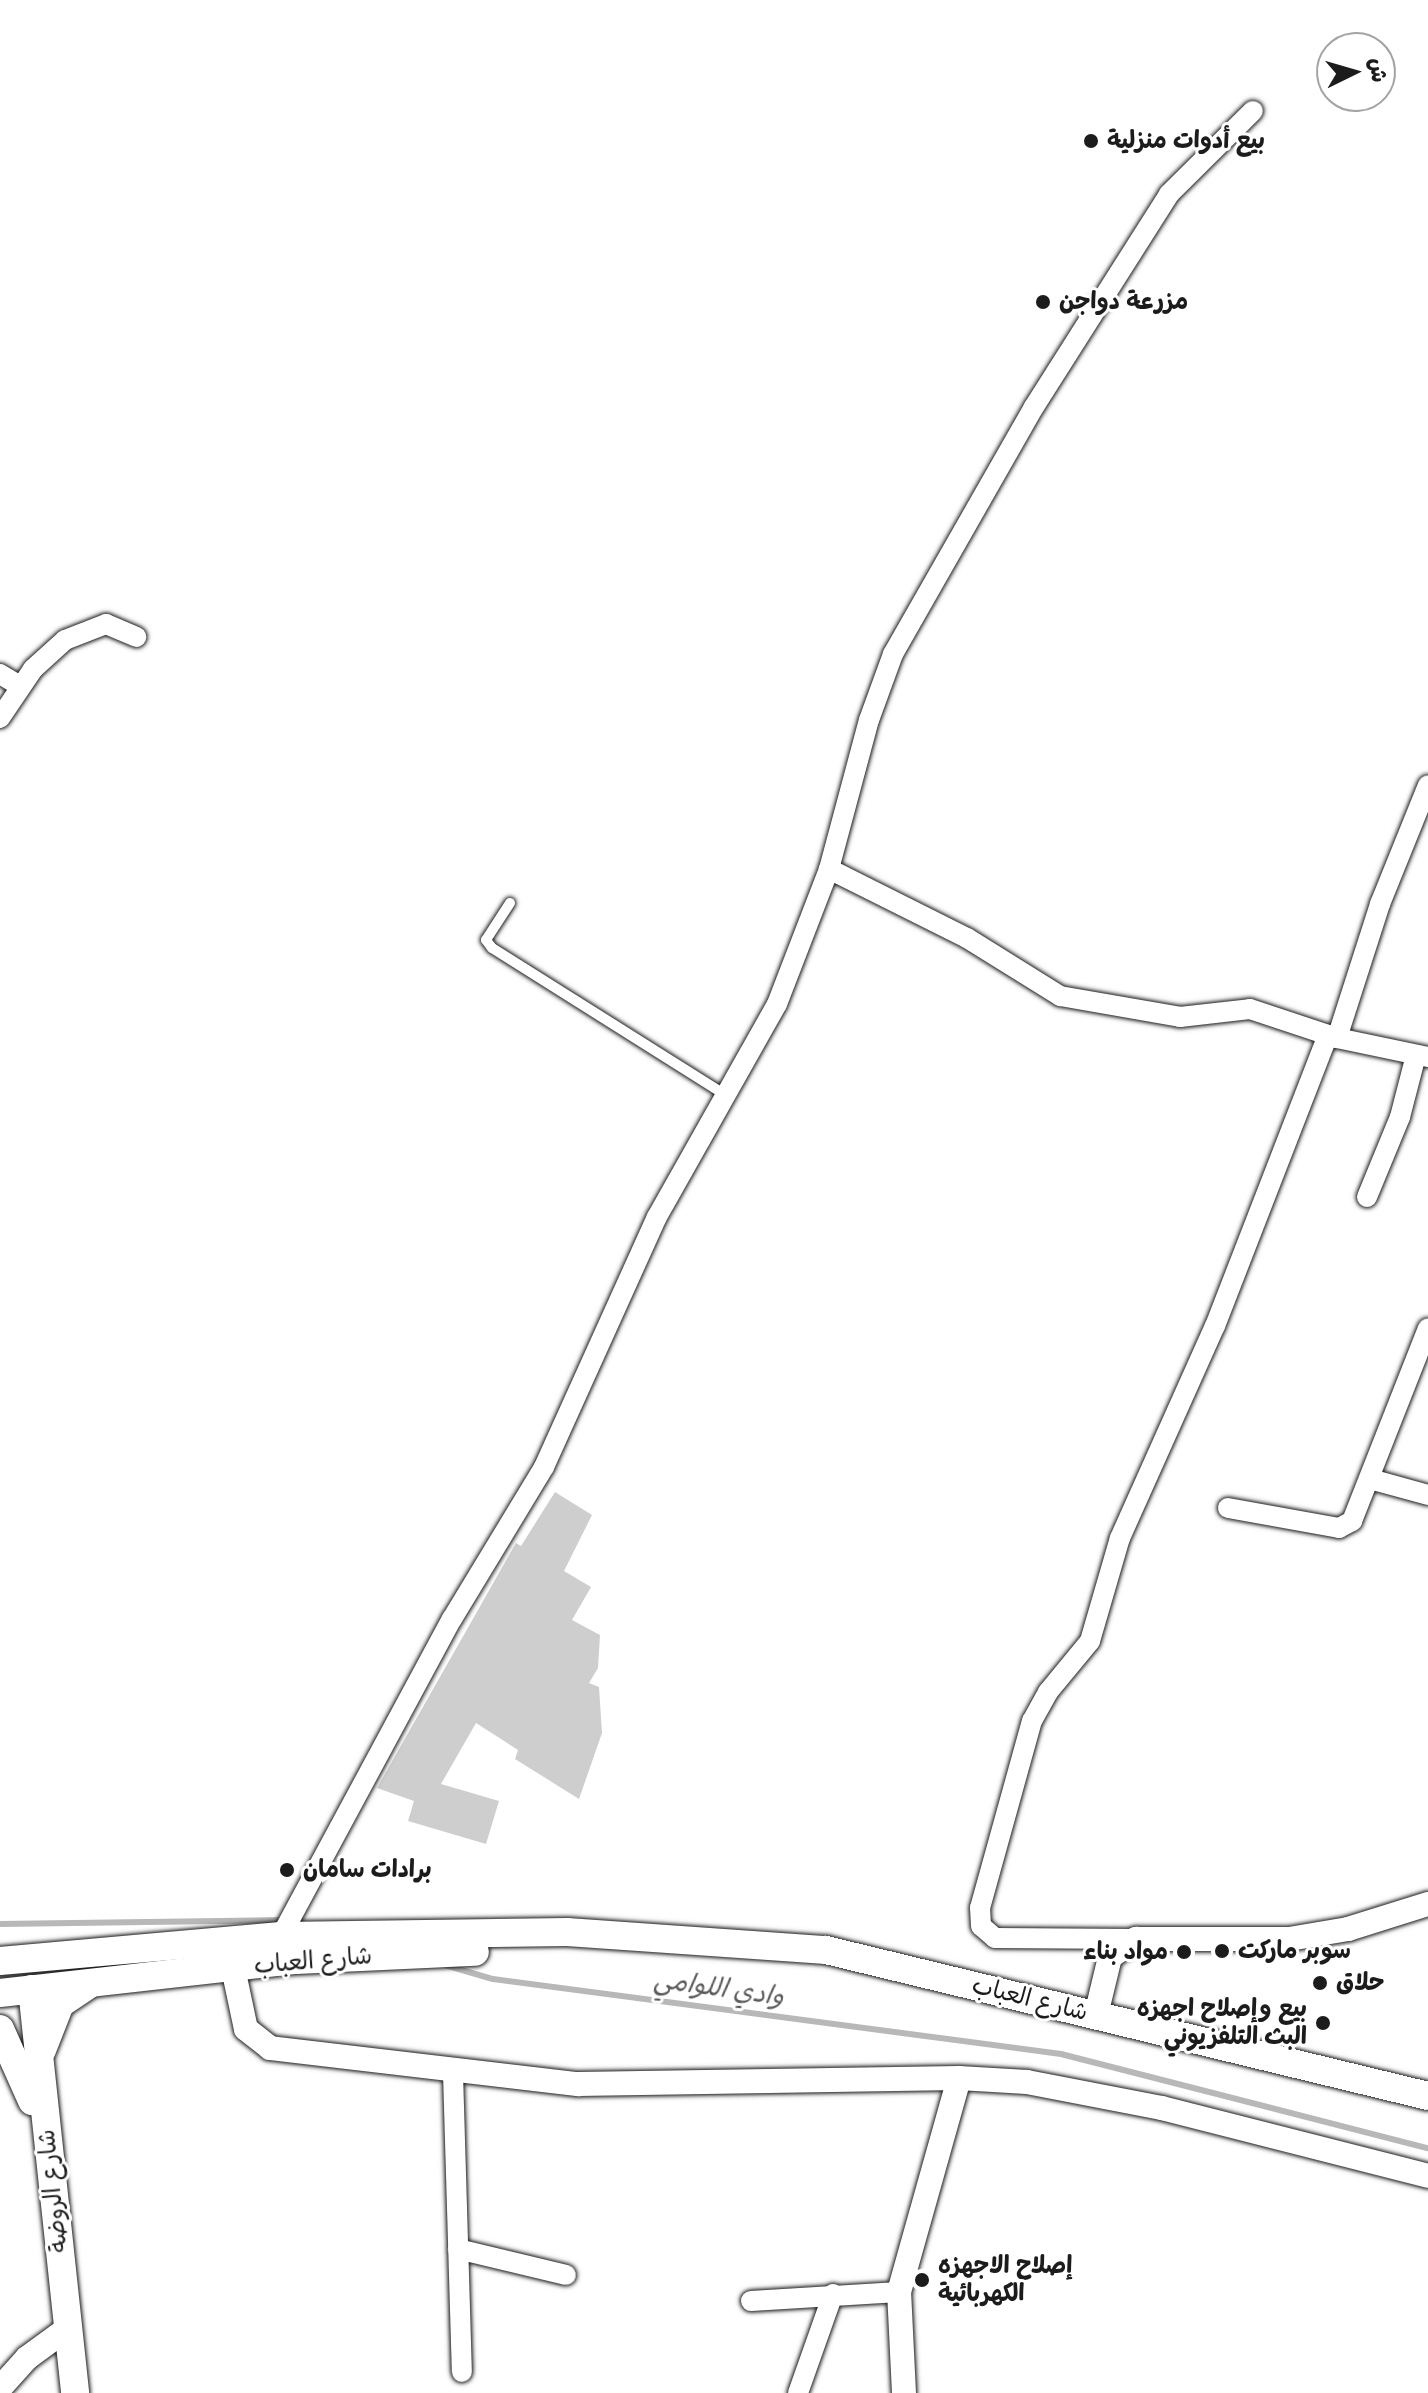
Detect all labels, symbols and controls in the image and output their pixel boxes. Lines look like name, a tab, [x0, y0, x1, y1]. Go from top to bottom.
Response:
north arrow	[1316, 32, 1396, 112]
text: ش	[1358, 56, 1399, 84]
place label: بيع أدوات منزلية	[1107, 127, 1265, 155]
marker: بيع أدوات منزلية	[1082, 132, 1100, 150]
place label: مزرعة دواجن	[1059, 288, 1188, 316]
marker: مزرعة دواجن	[1034, 293, 1052, 311]
place label: برادات سامان	[303, 1856, 432, 1884]
marker: برادات سامان	[278, 1861, 296, 1879]
place label: سوبر ماركت	[1238, 1937, 1351, 1965]
place label: مواد بناء	[1083, 1938, 1168, 1966]
street label: شارع العباب	[253, 1941, 373, 1981]
marker: سوبر ماركت	[1213, 1942, 1231, 1960]
marker: مواد بناء	[1175, 1943, 1193, 1961]
water label: وادي اللوامي	[652, 1963, 786, 2013]
place label: حلاق	[1336, 1969, 1385, 1997]
street label: شارع العباب	[969, 1971, 1091, 2027]
marker: حلاق	[1311, 1974, 1329, 1992]
place label: بيع وإصلاح اجهزه البث التلفزيوني	[1137, 1995, 1307, 2051]
marker: بيع وإصلاح اجهزه البث التلفزيوني	[1314, 2014, 1332, 2032]
street label: شارع الروضة	[32, 2128, 74, 2254]
place label: إصلاح الاجهزه الكهربائية	[938, 2252, 1072, 2308]
marker: إصلاح الاجهزه الكهربائية	[913, 2271, 931, 2289]

